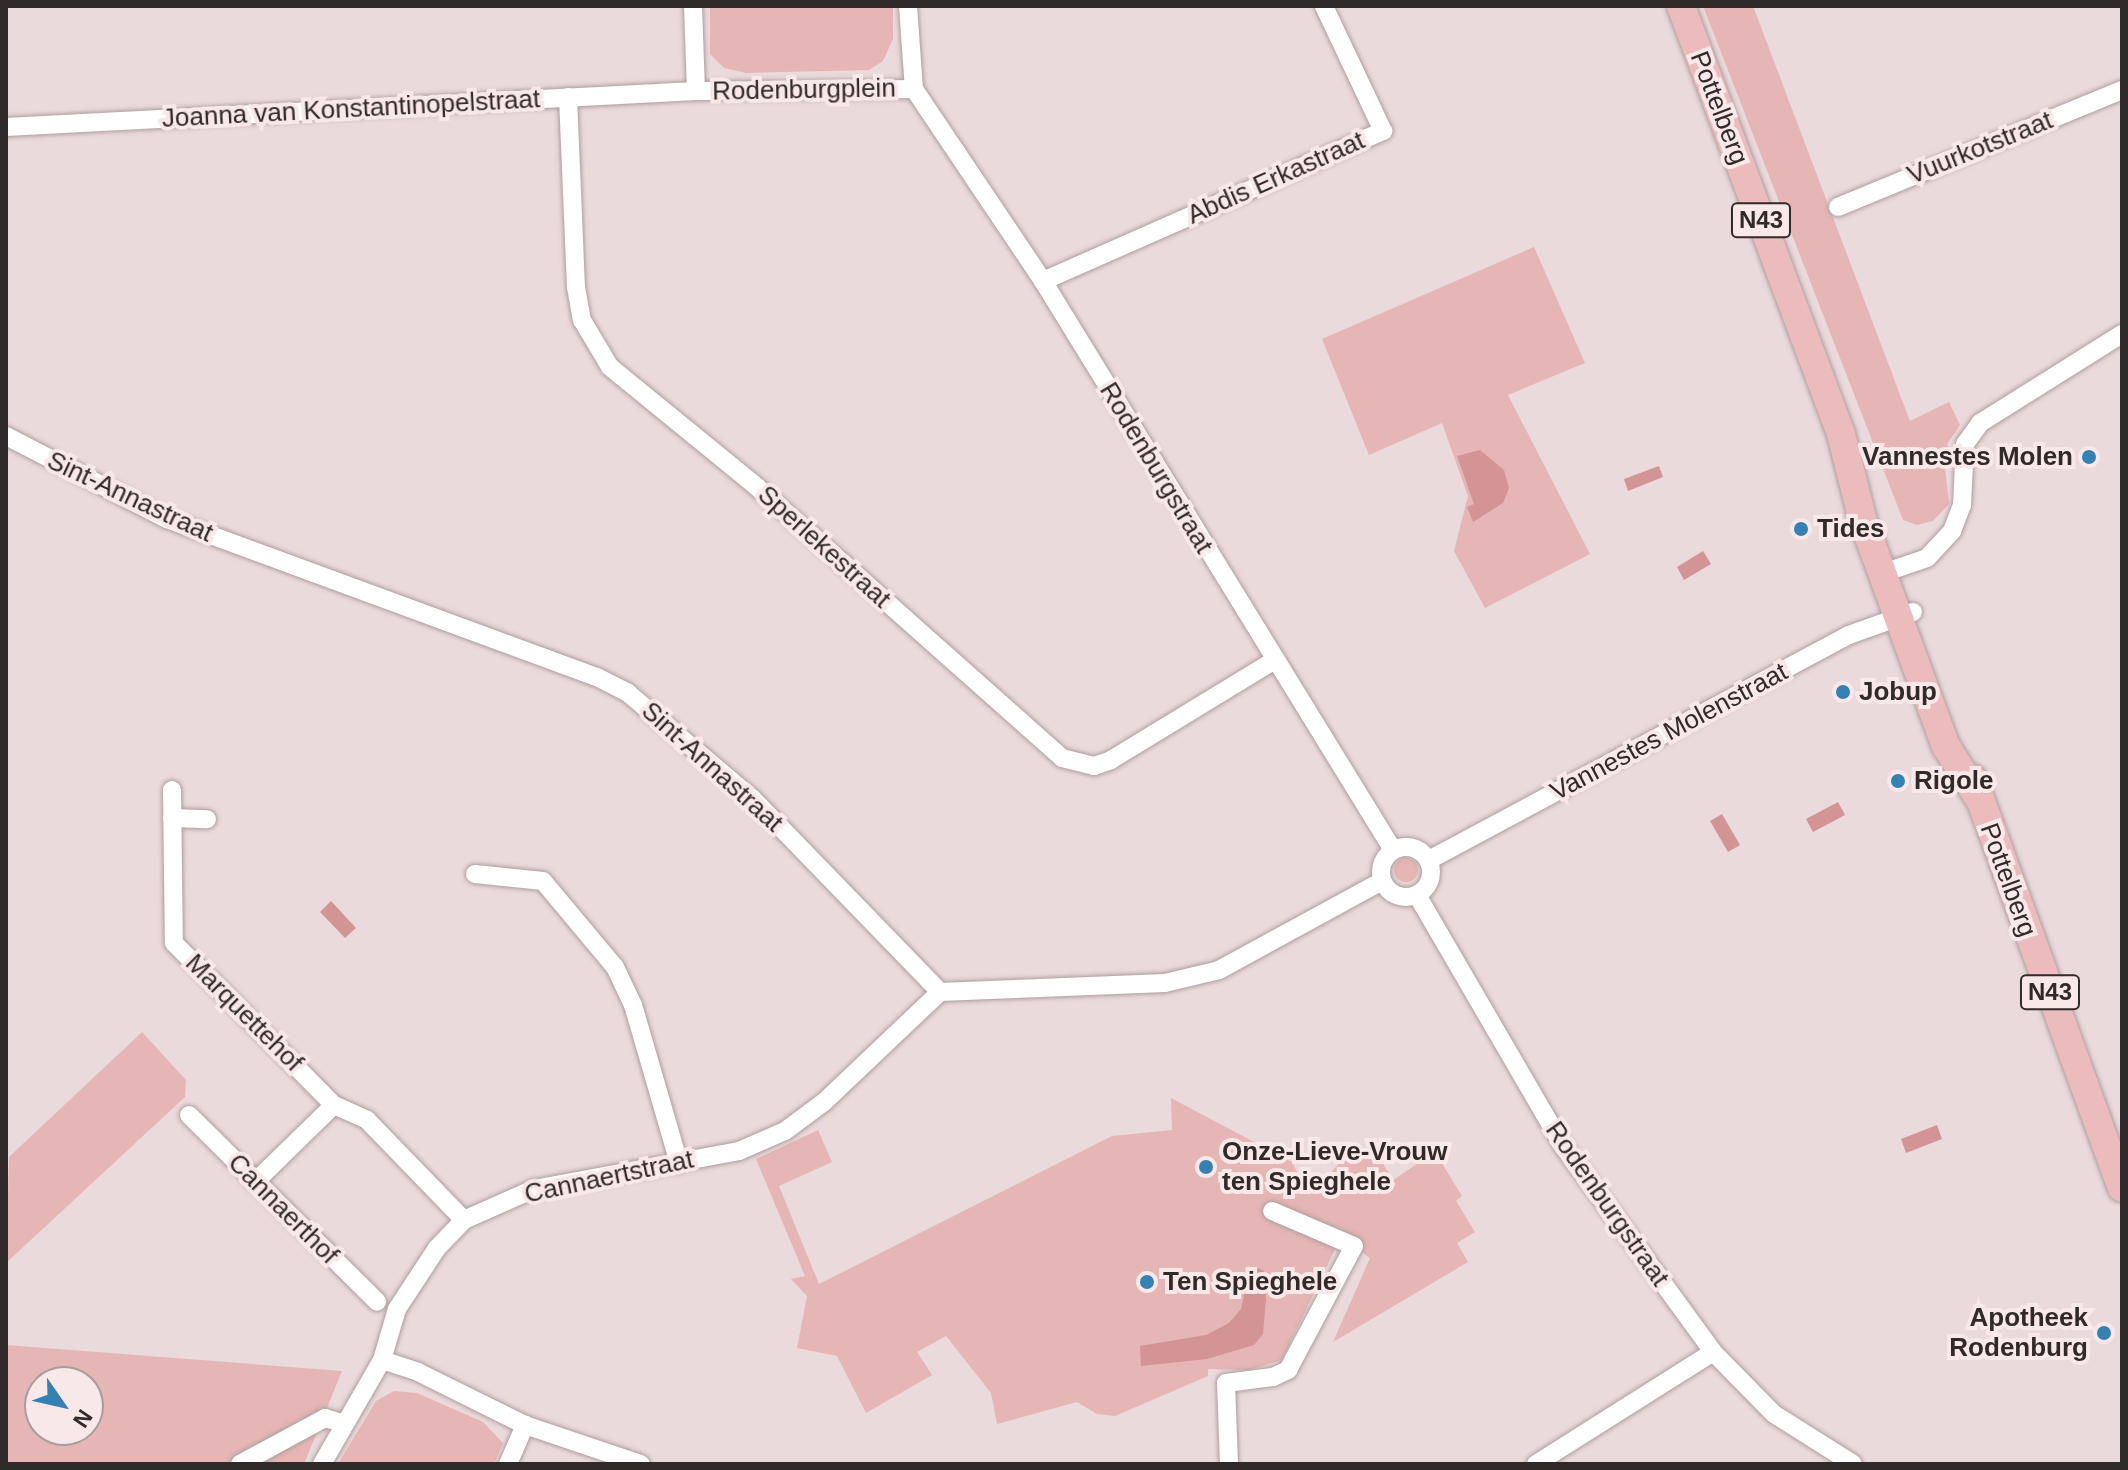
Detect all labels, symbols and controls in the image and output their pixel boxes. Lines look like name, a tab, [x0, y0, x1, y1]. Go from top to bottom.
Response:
street label: Pottelberg	[1683, 47, 1755, 169]
street label: Rodenburgplein	[712, 73, 896, 107]
street label: Joanna van Konstantinopelstraat	[161, 84, 541, 134]
street label: Vuurkotstraat	[1903, 105, 2057, 191]
street label: Abdis Erkastraat	[1183, 125, 1369, 231]
road number: N43	[1729, 200, 1793, 240]
street label: Rodenburgstraat	[1093, 377, 1219, 559]
place label: Vannestes Molen	[1862, 441, 2073, 473]
street label: Sint-Annastraat	[42, 445, 218, 549]
marker: Vannestes Molen	[2080, 448, 2098, 466]
street label: Sperlekestraat	[751, 479, 897, 615]
place label: Tides	[1817, 513, 1884, 545]
marker: Tides	[1792, 520, 1810, 538]
street label: Vannestes Molenstraat	[1545, 656, 1793, 808]
place label: Jobup	[1859, 676, 1937, 708]
marker: Jobup	[1834, 683, 1852, 701]
street label: Sint-Annastraat	[635, 695, 789, 839]
place label: Rigole	[1914, 765, 1993, 797]
marker: Rigole	[1889, 772, 1907, 790]
street label: Pottelberg	[1973, 819, 2043, 941]
street label: Marquettehof	[179, 948, 309, 1078]
road number: N43	[2018, 972, 2082, 1012]
street label: Rodenburgstraat	[1539, 1116, 1675, 1292]
place label: Onze-Lieve-Vrouw ten Spieghele	[1222, 1136, 1447, 1198]
street label: Cannaertstraat	[522, 1144, 696, 1210]
street label: Cannaerthof	[221, 1147, 345, 1271]
marker: Onze-Lieve-Vrouw ten Spieghele	[1197, 1158, 1215, 1176]
place label: Ten Spieghele	[1163, 1266, 1337, 1298]
marker: Ten Spieghele	[1138, 1273, 1156, 1291]
place label: Apotheek Rodenburg	[1949, 1302, 2088, 1364]
marker: Apotheek Rodenburg	[2095, 1324, 2113, 1342]
north arrow	[24, 1366, 104, 1446]
text: N	[68, 1405, 97, 1432]

